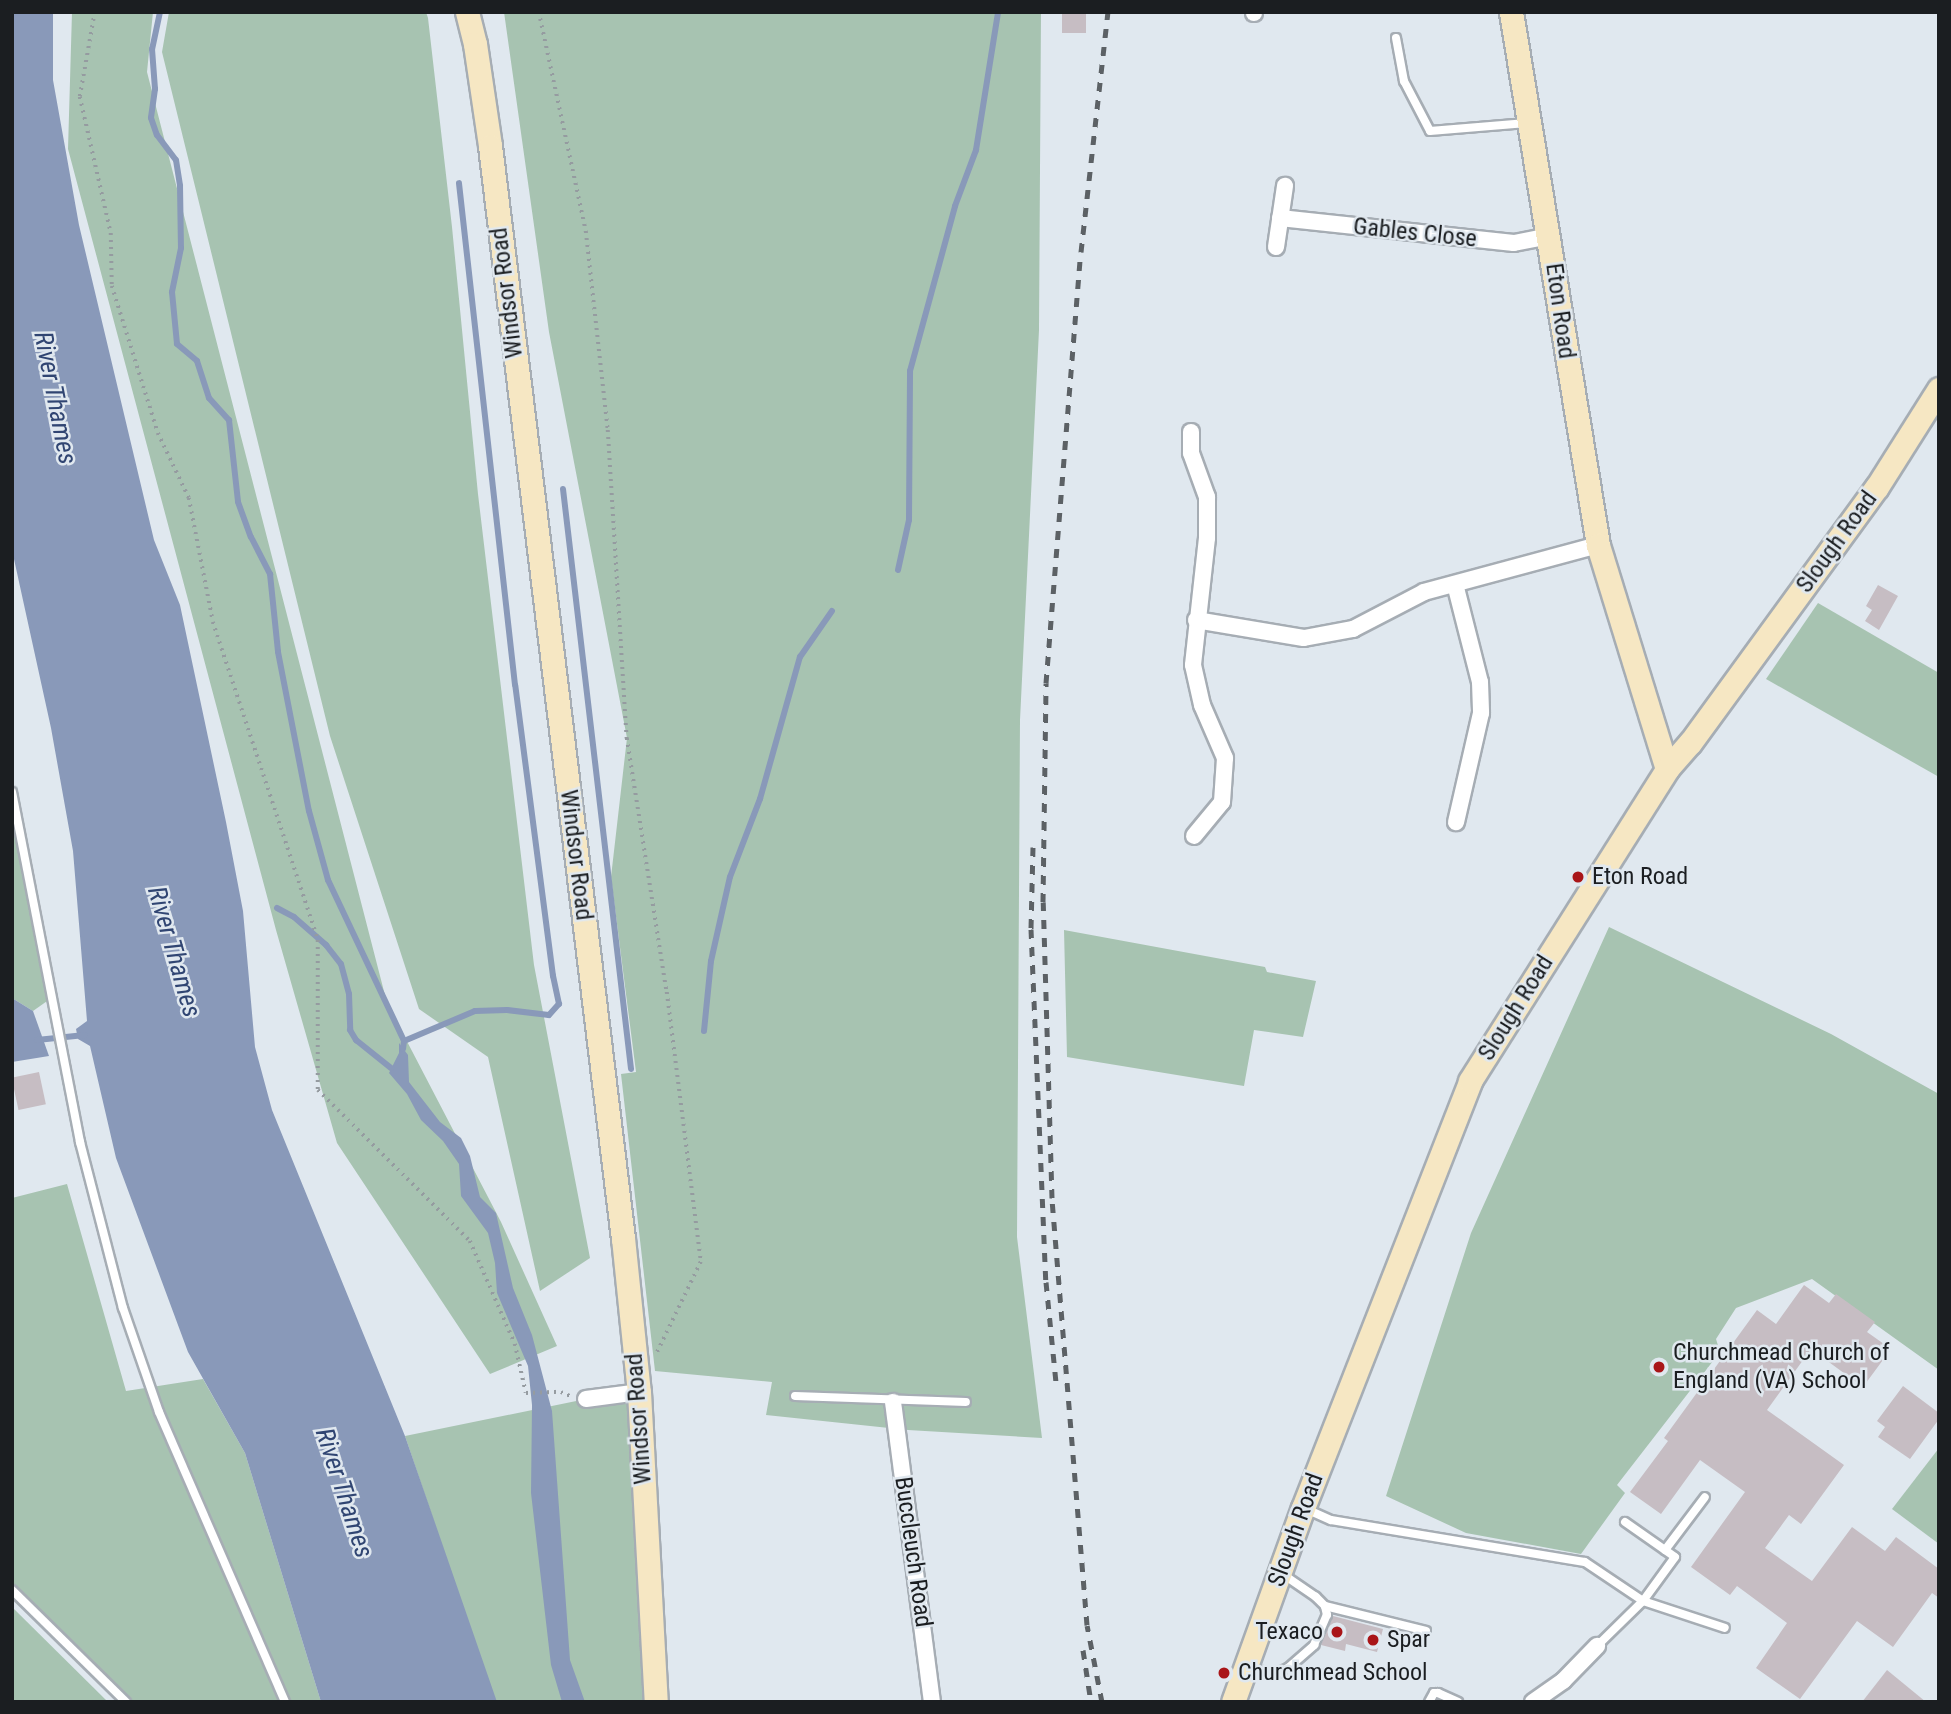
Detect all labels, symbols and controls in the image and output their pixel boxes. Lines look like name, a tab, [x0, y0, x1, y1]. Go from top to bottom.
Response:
street label: Gables Close	[1352, 212, 1478, 254]
street label: Windsor Road	[485, 226, 529, 360]
street label: Eton Road	[1539, 261, 1581, 361]
water label: River Thames	[27, 329, 83, 467]
street label: Slough Road	[1790, 486, 1884, 598]
street label: Windsor Road	[554, 788, 598, 922]
place label: Eton Road	[1592, 863, 1688, 891]
marker: Eton Road	[1570, 869, 1586, 885]
water label: River Thames	[140, 883, 208, 1021]
street label: Slough Road	[1472, 950, 1560, 1066]
place label: Churchmead Church of England (VA) School	[1673, 1339, 1890, 1395]
street label: Windsor Road	[620, 1352, 658, 1486]
marker: Churchmead Church of England (VA) School	[1651, 1359, 1667, 1375]
water label: River Thames	[308, 1424, 380, 1562]
street label: Slough Road	[1262, 1469, 1330, 1591]
street label: Buccleuch Road	[888, 1475, 938, 1629]
place label: Texaco	[1255, 1618, 1323, 1646]
marker: Texaco	[1329, 1624, 1345, 1640]
place label: Spar	[1387, 1626, 1430, 1654]
marker: Spar	[1365, 1632, 1381, 1648]
place label: Churchmead School	[1238, 1659, 1428, 1687]
marker: Churchmead School	[1216, 1665, 1232, 1681]

